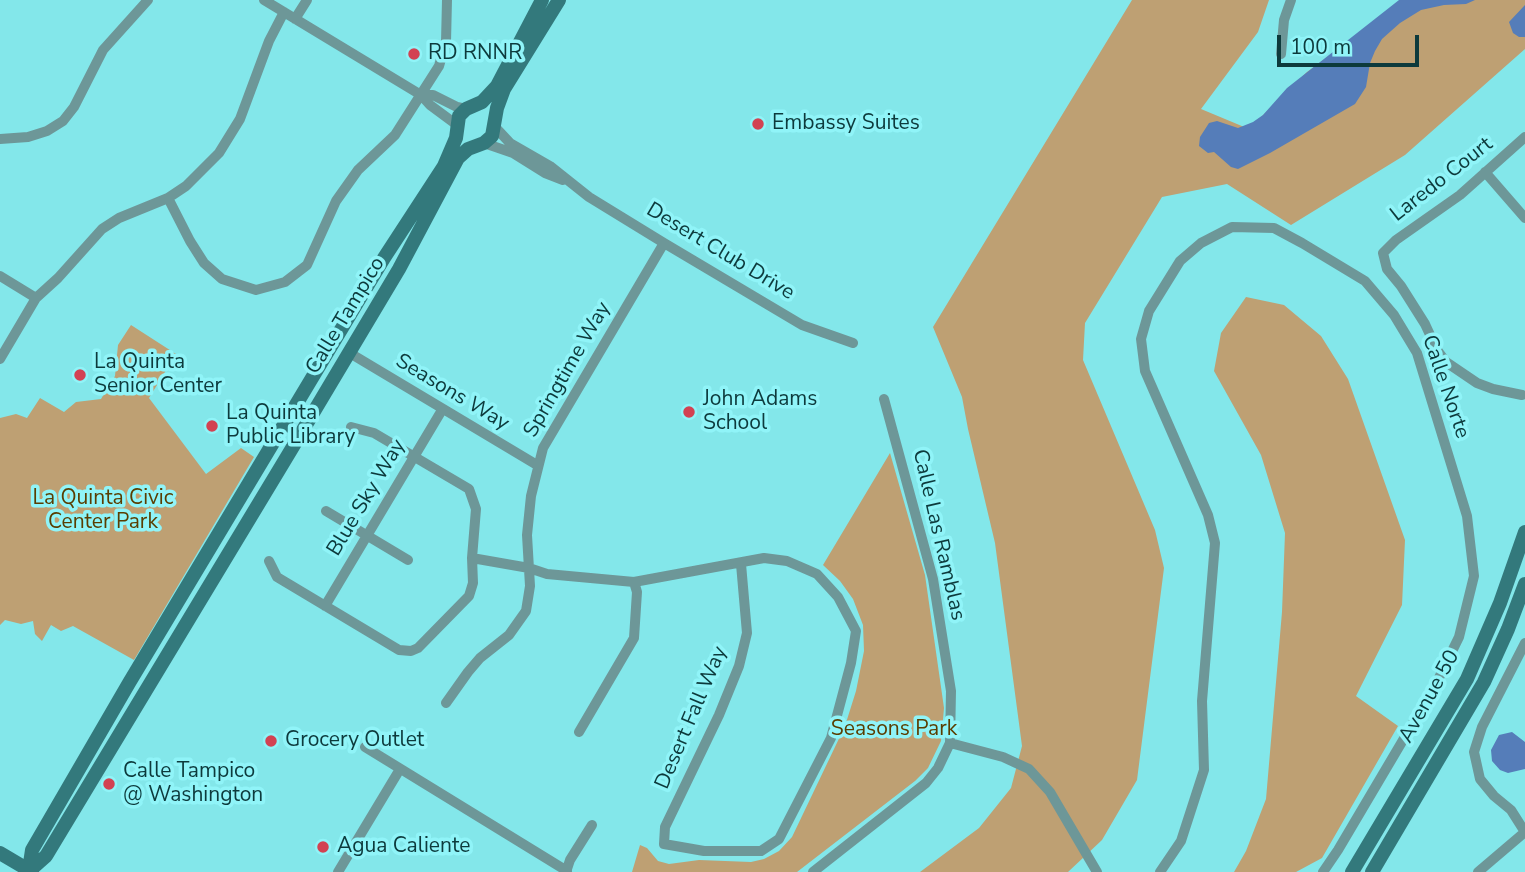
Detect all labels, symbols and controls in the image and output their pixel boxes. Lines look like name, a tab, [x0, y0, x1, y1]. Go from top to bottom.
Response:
scale bar	[1280, 21, 1422, 65]
text: 100 m	[1290, 33, 1351, 61]
place label: RD RNNR	[428, 41, 522, 67]
marker: RD RNNR	[406, 46, 422, 62]
place label: Embassy Suites	[772, 111, 920, 137]
marker: Embassy Suites	[750, 116, 766, 132]
street label: Laredo Court	[1386, 132, 1498, 228]
street label: Desert Club Drive	[641, 198, 799, 306]
street label: Calle Tampico	[301, 253, 391, 379]
street label: Springtime Way	[519, 298, 617, 442]
street label: Calle Norte	[1416, 332, 1474, 442]
street label: Seasons Way	[391, 349, 513, 437]
place label: La Quinta Senior Center	[94, 350, 222, 400]
marker: La Quinta Senior Center	[72, 367, 88, 383]
place label: John Adams School	[703, 387, 817, 437]
place label: La Quinta Public Library	[226, 401, 355, 451]
marker: John Adams School	[681, 404, 697, 420]
marker: La Quinta Public Library	[204, 418, 220, 434]
street label: Blue Sky Way	[322, 435, 412, 561]
street label: Calle Las Ramblas	[906, 447, 970, 623]
park label: La Quinta Civic Center Park	[33, 486, 173, 536]
street label: Desert Fall Way	[651, 643, 733, 793]
street label: Avenue 50	[1394, 646, 1466, 748]
park label: Seasons Park	[831, 717, 957, 743]
place label: Grocery Outlet	[285, 728, 424, 754]
marker: Grocery Outlet	[263, 733, 279, 749]
place label: Calle Tampico @ Washington	[123, 759, 263, 809]
marker: Calle Tampico @ Washington	[101, 776, 117, 792]
place label: Agua Caliente	[337, 834, 470, 860]
marker: Agua Caliente	[315, 839, 331, 855]

